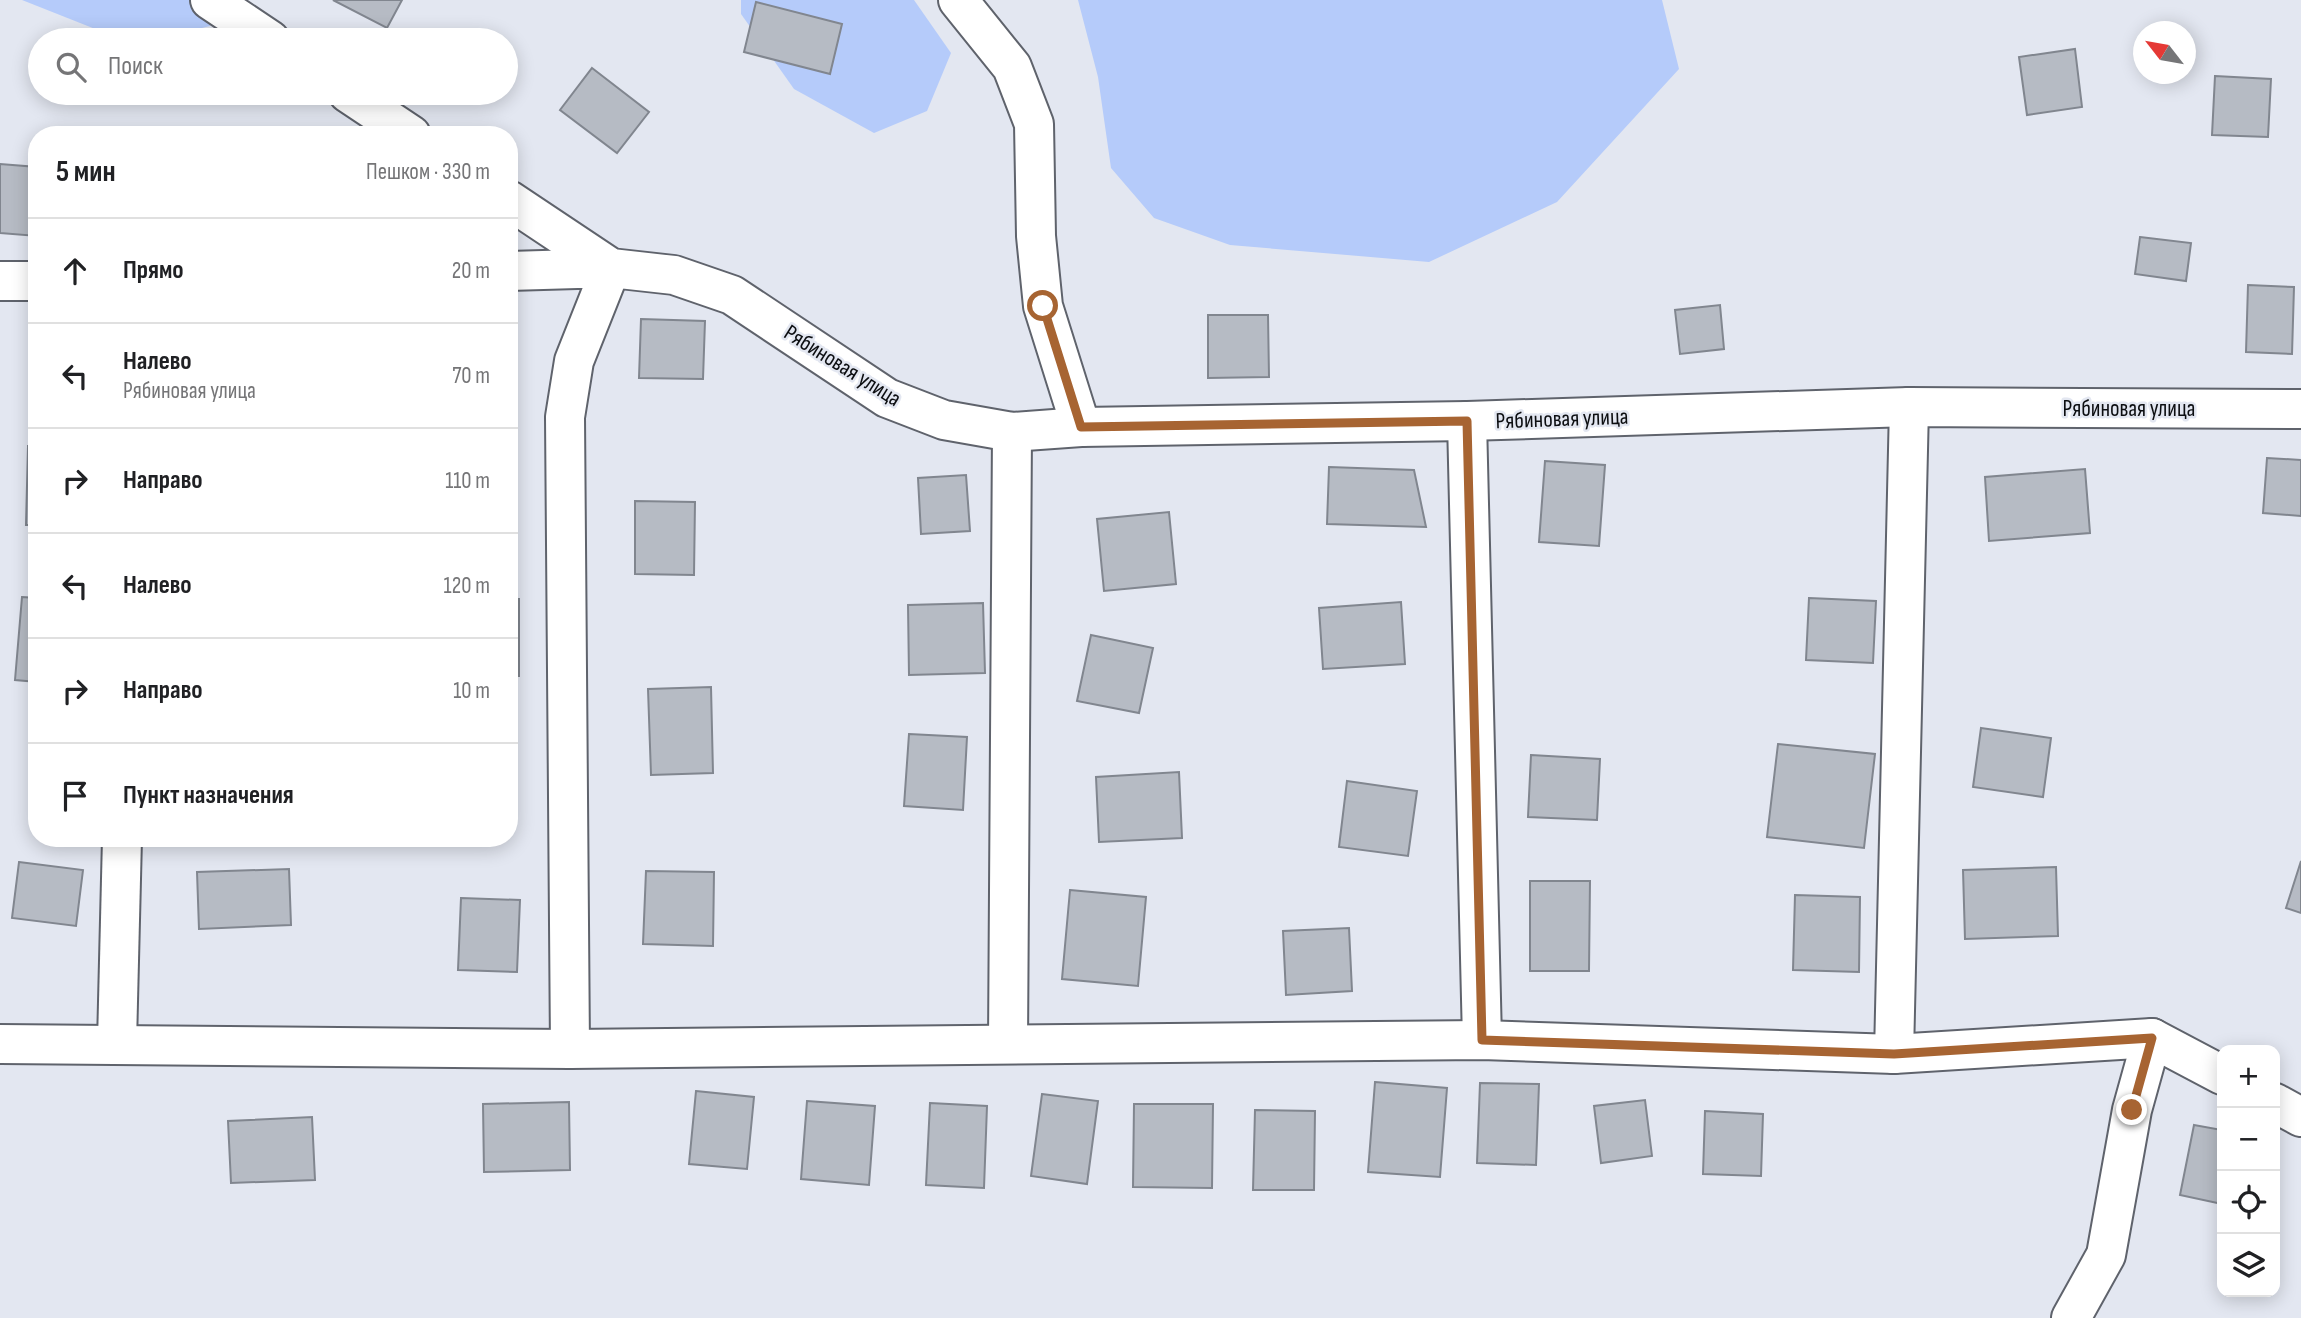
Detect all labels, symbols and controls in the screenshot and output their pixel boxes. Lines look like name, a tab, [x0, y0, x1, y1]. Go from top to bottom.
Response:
north arrow	[2133, 21, 2196, 84]
search box	[28, 28, 518, 105]
icon: search	[52, 48, 90, 86]
text: Поиск	[108, 51, 163, 82]
text: 5 мин	[56, 154, 116, 190]
text: Пешком · 330 m	[366, 158, 490, 186]
icon: ahead	[56, 252, 94, 290]
text: Прямо	[123, 255, 184, 286]
text: 20 m	[452, 257, 490, 285]
route start	[1027, 290, 1058, 321]
street label: Рябиновая улица	[779, 319, 906, 413]
text: Налево	[123, 346, 192, 377]
icon: left	[56, 357, 94, 395]
text: 70 m	[452, 362, 490, 390]
text: Рябиновая улица	[123, 377, 256, 405]
street label: Рябиновая улица	[2063, 395, 2195, 423]
street label: Рябиновая улица	[1495, 403, 1629, 435]
icon: right	[56, 462, 94, 500]
text: Направо	[123, 465, 202, 496]
text: 110 m	[445, 467, 490, 495]
icon: left	[56, 567, 94, 605]
text: Налево	[123, 570, 192, 601]
text: 120 m	[444, 572, 490, 600]
icon: right	[56, 672, 94, 710]
text: Направо	[123, 675, 202, 706]
text: 10 m	[453, 677, 490, 705]
icon: arrive	[56, 777, 94, 815]
text: Пункт назначения	[123, 780, 294, 811]
map controls	[2217, 1045, 2280, 1297]
button: +	[2217, 1045, 2280, 1108]
route end	[2116, 1094, 2147, 1125]
button: −	[2217, 1108, 2280, 1171]
button: locate	[2217, 1171, 2280, 1234]
button: layers	[2217, 1234, 2280, 1297]

